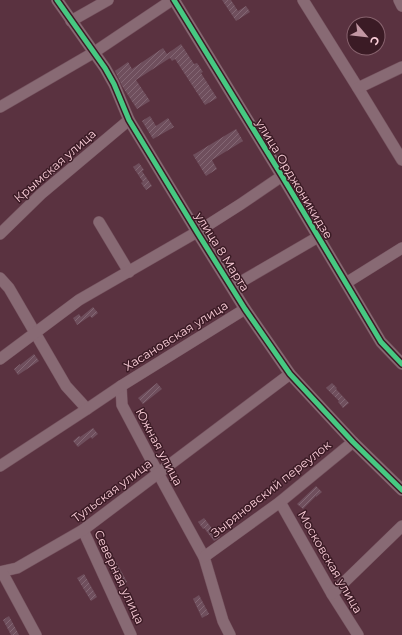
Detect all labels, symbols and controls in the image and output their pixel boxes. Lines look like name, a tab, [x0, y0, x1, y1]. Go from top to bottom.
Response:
north arrow	[346, 16, 386, 56]
text: С	[367, 34, 383, 48]
street label: улица Орджоникидзе	[252, 115, 336, 241]
street label: Крымская улица	[11, 126, 99, 205]
street label: улица 8 Марта	[192, 208, 253, 294]
street label: Хасановская улица	[121, 297, 231, 374]
street label: Южная улица	[133, 405, 186, 488]
street label: Зыряновский переулок	[208, 437, 334, 540]
street label: Тульская улица	[69, 456, 155, 525]
street label: Московская улица	[295, 508, 366, 616]
street label: Северная улица	[91, 528, 148, 626]

